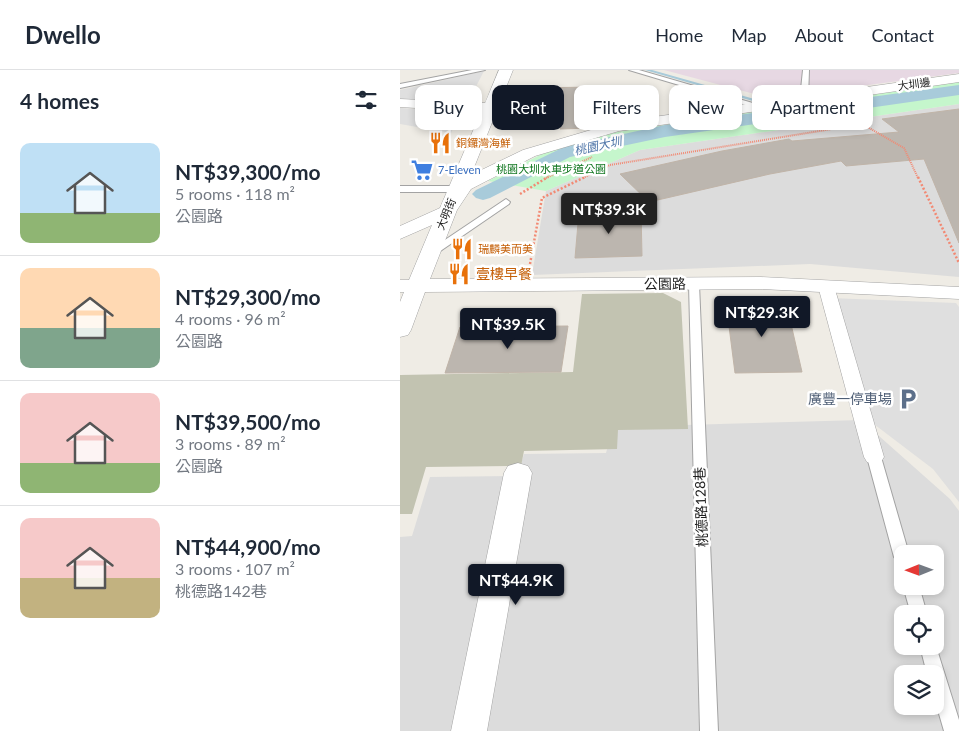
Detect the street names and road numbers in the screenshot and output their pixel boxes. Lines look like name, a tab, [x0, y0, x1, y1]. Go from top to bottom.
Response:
street label: 大圳邊	[897, 75, 932, 92]
street label: 大明街	[433, 196, 458, 232]
street label: 公園路	[644, 275, 686, 292]
street label: 桃德路128巷	[691, 467, 710, 547]

